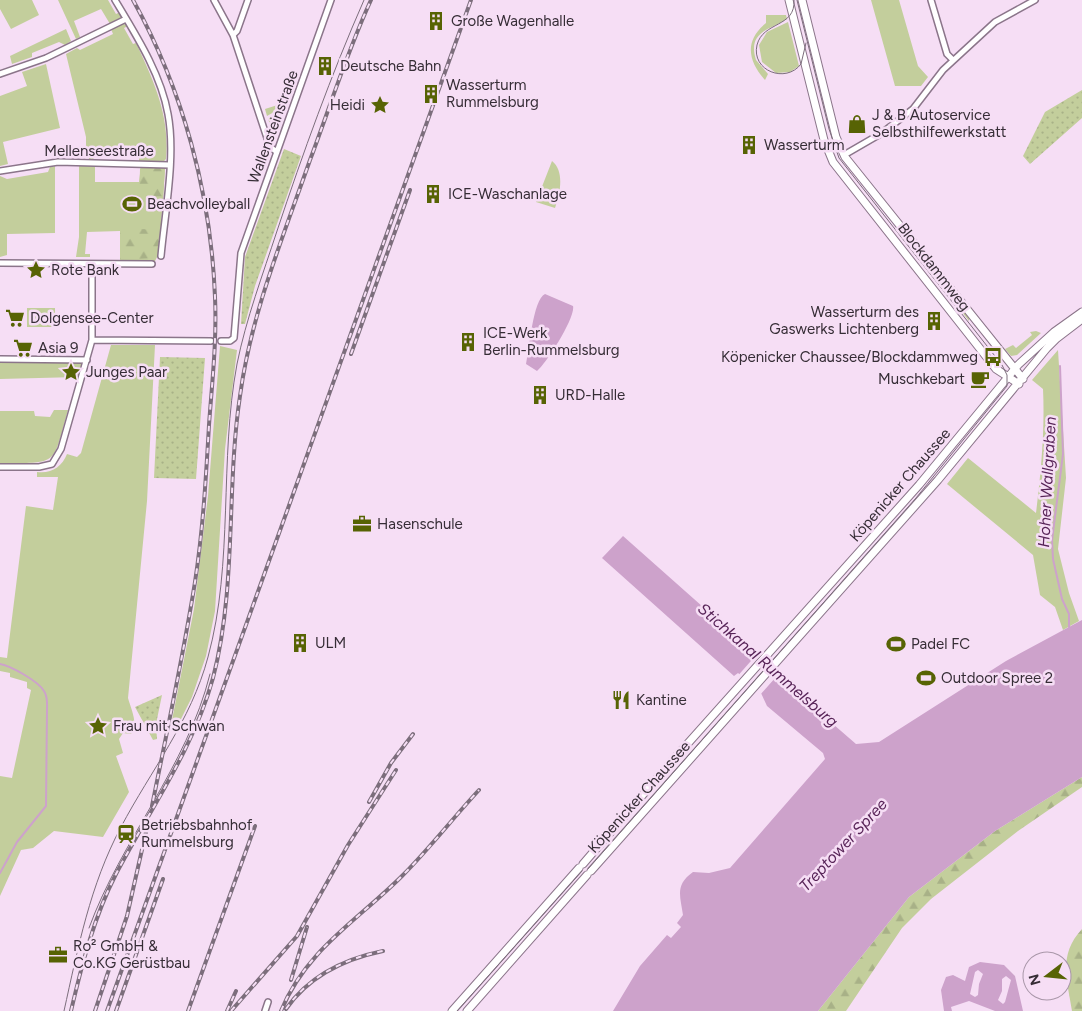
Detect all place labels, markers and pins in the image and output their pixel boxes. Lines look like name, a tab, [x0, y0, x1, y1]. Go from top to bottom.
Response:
building icon: Große Wagenhalle	[425, 10, 447, 32]
place label: Große Wagenhalle	[451, 12, 574, 30]
building icon: Deutsche Bahn	[314, 55, 336, 77]
place label: Deutsche Bahn	[340, 57, 441, 75]
place label: Wasserturm Rummelsburg	[446, 76, 539, 111]
building icon: Wasserturm Rummelsburg	[420, 83, 442, 105]
place icon: Heidi	[369, 94, 391, 116]
place label: Heidi	[330, 96, 365, 114]
place label: J & B Autoservice Selbsthilfewerkstatt	[872, 106, 1007, 141]
shop icon: J & B Autoservice Selbsthilfewerkstatt	[846, 113, 868, 135]
building icon: Wasserturm	[738, 134, 760, 156]
place label: Wasserturm	[764, 136, 845, 154]
building icon: ICE-Waschanlage	[422, 183, 444, 205]
place label: ICE-Waschanlage	[448, 185, 567, 203]
sports icon: Beachvolleyball	[121, 193, 143, 215]
place label: Beachvolleyball	[147, 195, 250, 213]
place icon: Rote Bank	[25, 259, 47, 281]
place label: Rote Bank	[51, 261, 120, 279]
place label: Wasserturm des Gaswerks Lichtenberg	[769, 303, 919, 338]
supermarket icon: Dolgensee-Center	[4, 307, 26, 329]
place label: Dolgensee-Center	[30, 309, 154, 327]
building icon: Wasserturm des Gaswerks Lichtenberg	[923, 310, 945, 332]
place label: ICE-Werk Berlin-Rummelsburg	[483, 324, 620, 359]
building icon: ICE-Werk Berlin-Rummelsburg	[457, 331, 479, 353]
supermarket icon: Asia 9	[12, 337, 34, 359]
place label: Asia 9	[38, 339, 78, 357]
bus stop icon: Köpenicker Chaussee/Blockdammweg	[982, 346, 1004, 368]
place label: Köpenicker Chaussee/Blockdammweg	[721, 348, 978, 366]
place icon: Junges Paar	[60, 361, 82, 383]
place label: Junges Paar	[86, 363, 167, 381]
cafe icon: Muschkebart	[969, 368, 991, 390]
place label: Muschkebart	[878, 370, 965, 388]
building icon: URD-Halle	[529, 384, 551, 406]
place label: URD-Halle	[555, 386, 625, 404]
office icon: Hasenschule	[351, 513, 373, 535]
place label: Hasenschule	[377, 515, 463, 533]
building icon: ULM	[289, 632, 311, 654]
sports icon: Padel FC	[885, 633, 907, 655]
place label: ULM	[315, 634, 346, 652]
place label: Padel FC	[911, 635, 970, 653]
sports icon: Outdoor Spree 2	[915, 667, 937, 689]
place label: Outdoor Spree 2	[941, 669, 1053, 687]
restaurant icon: Kantine	[610, 689, 632, 711]
place label: Kantine	[636, 691, 687, 709]
place icon: Frau mit Schwan	[87, 715, 109, 737]
place label: Frau mit Schwan	[113, 717, 225, 735]
place label: Betriebsbahnhof Rummelsburg	[141, 816, 253, 851]
station icon: Betriebsbahnhof Rummelsburg	[115, 823, 137, 845]
place label: Ro² GmbH & Co.KG Gerüstbau	[73, 937, 190, 972]
office icon: Ro² GmbH & Co.KG Gerüstbau	[47, 944, 69, 966]

